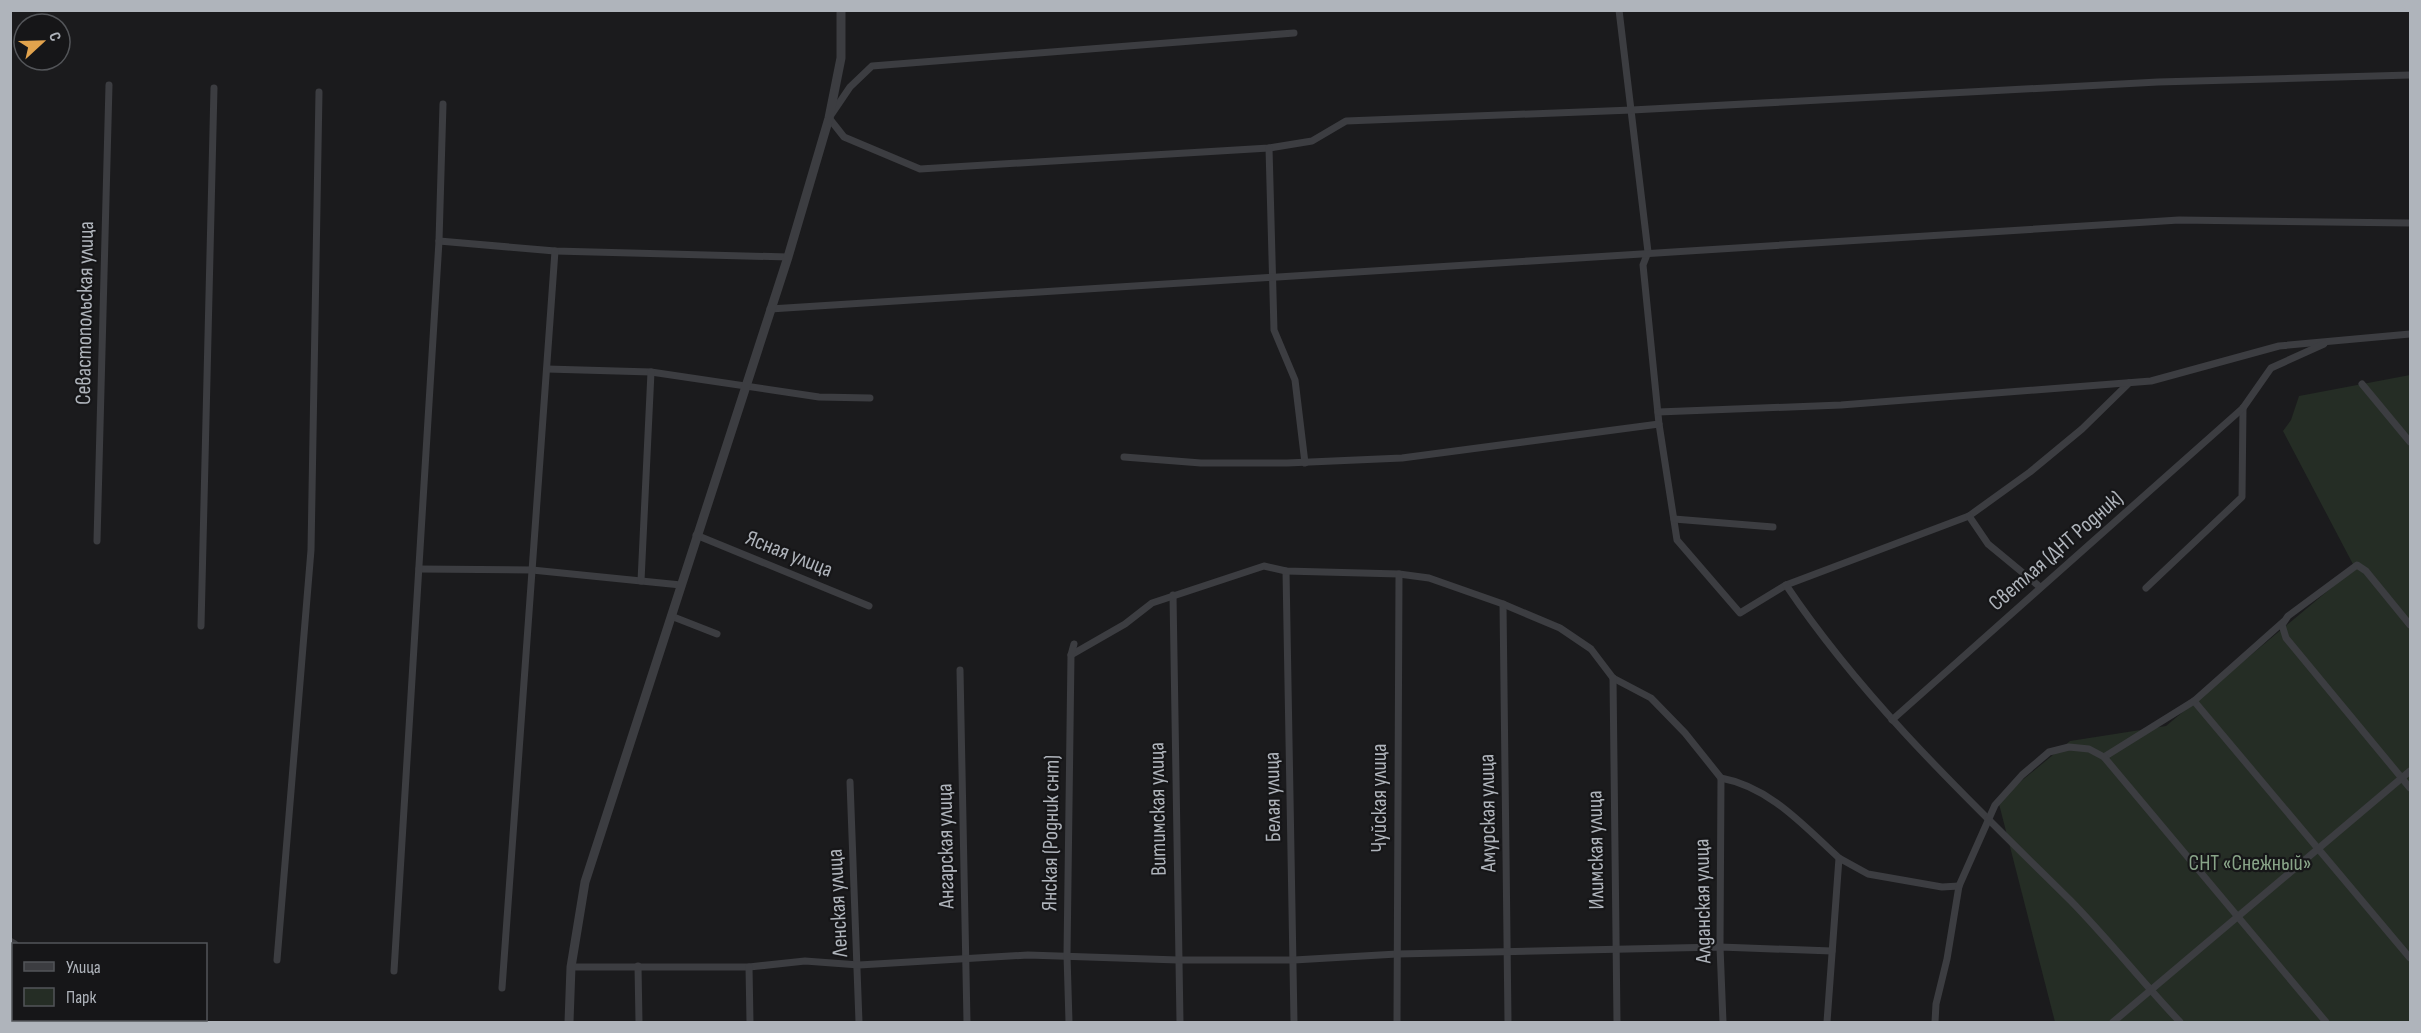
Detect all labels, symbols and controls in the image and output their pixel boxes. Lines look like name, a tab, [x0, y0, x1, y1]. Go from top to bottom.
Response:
north arrow	[12, 12, 72, 72]
text: С	[44, 30, 65, 44]
street label: Севастопольская улица	[70, 221, 100, 405]
street label: Светлая (ДНТ Родник)	[1983, 485, 2129, 617]
street label: Ясная улица	[742, 524, 836, 584]
street label: Витимская улица	[1143, 742, 1173, 876]
street label: Чуйская улица	[1366, 744, 1393, 852]
street label: Белая улица	[1259, 752, 1287, 842]
street label: Амурская улица	[1473, 754, 1503, 873]
street label: Янская (Родник снт)	[1036, 755, 1066, 911]
street label: Ангарская улица	[931, 783, 961, 910]
street label: Илимская улица	[1581, 790, 1611, 910]
street label: Алданская улица	[1688, 838, 1718, 965]
street label: Ленская улица	[822, 848, 854, 959]
park label: СНТ «Снежный»	[2188, 850, 2312, 877]
legend	[12, 943, 207, 1021]
text: Улица	[66, 957, 101, 978]
text: Парк	[66, 987, 97, 1008]

